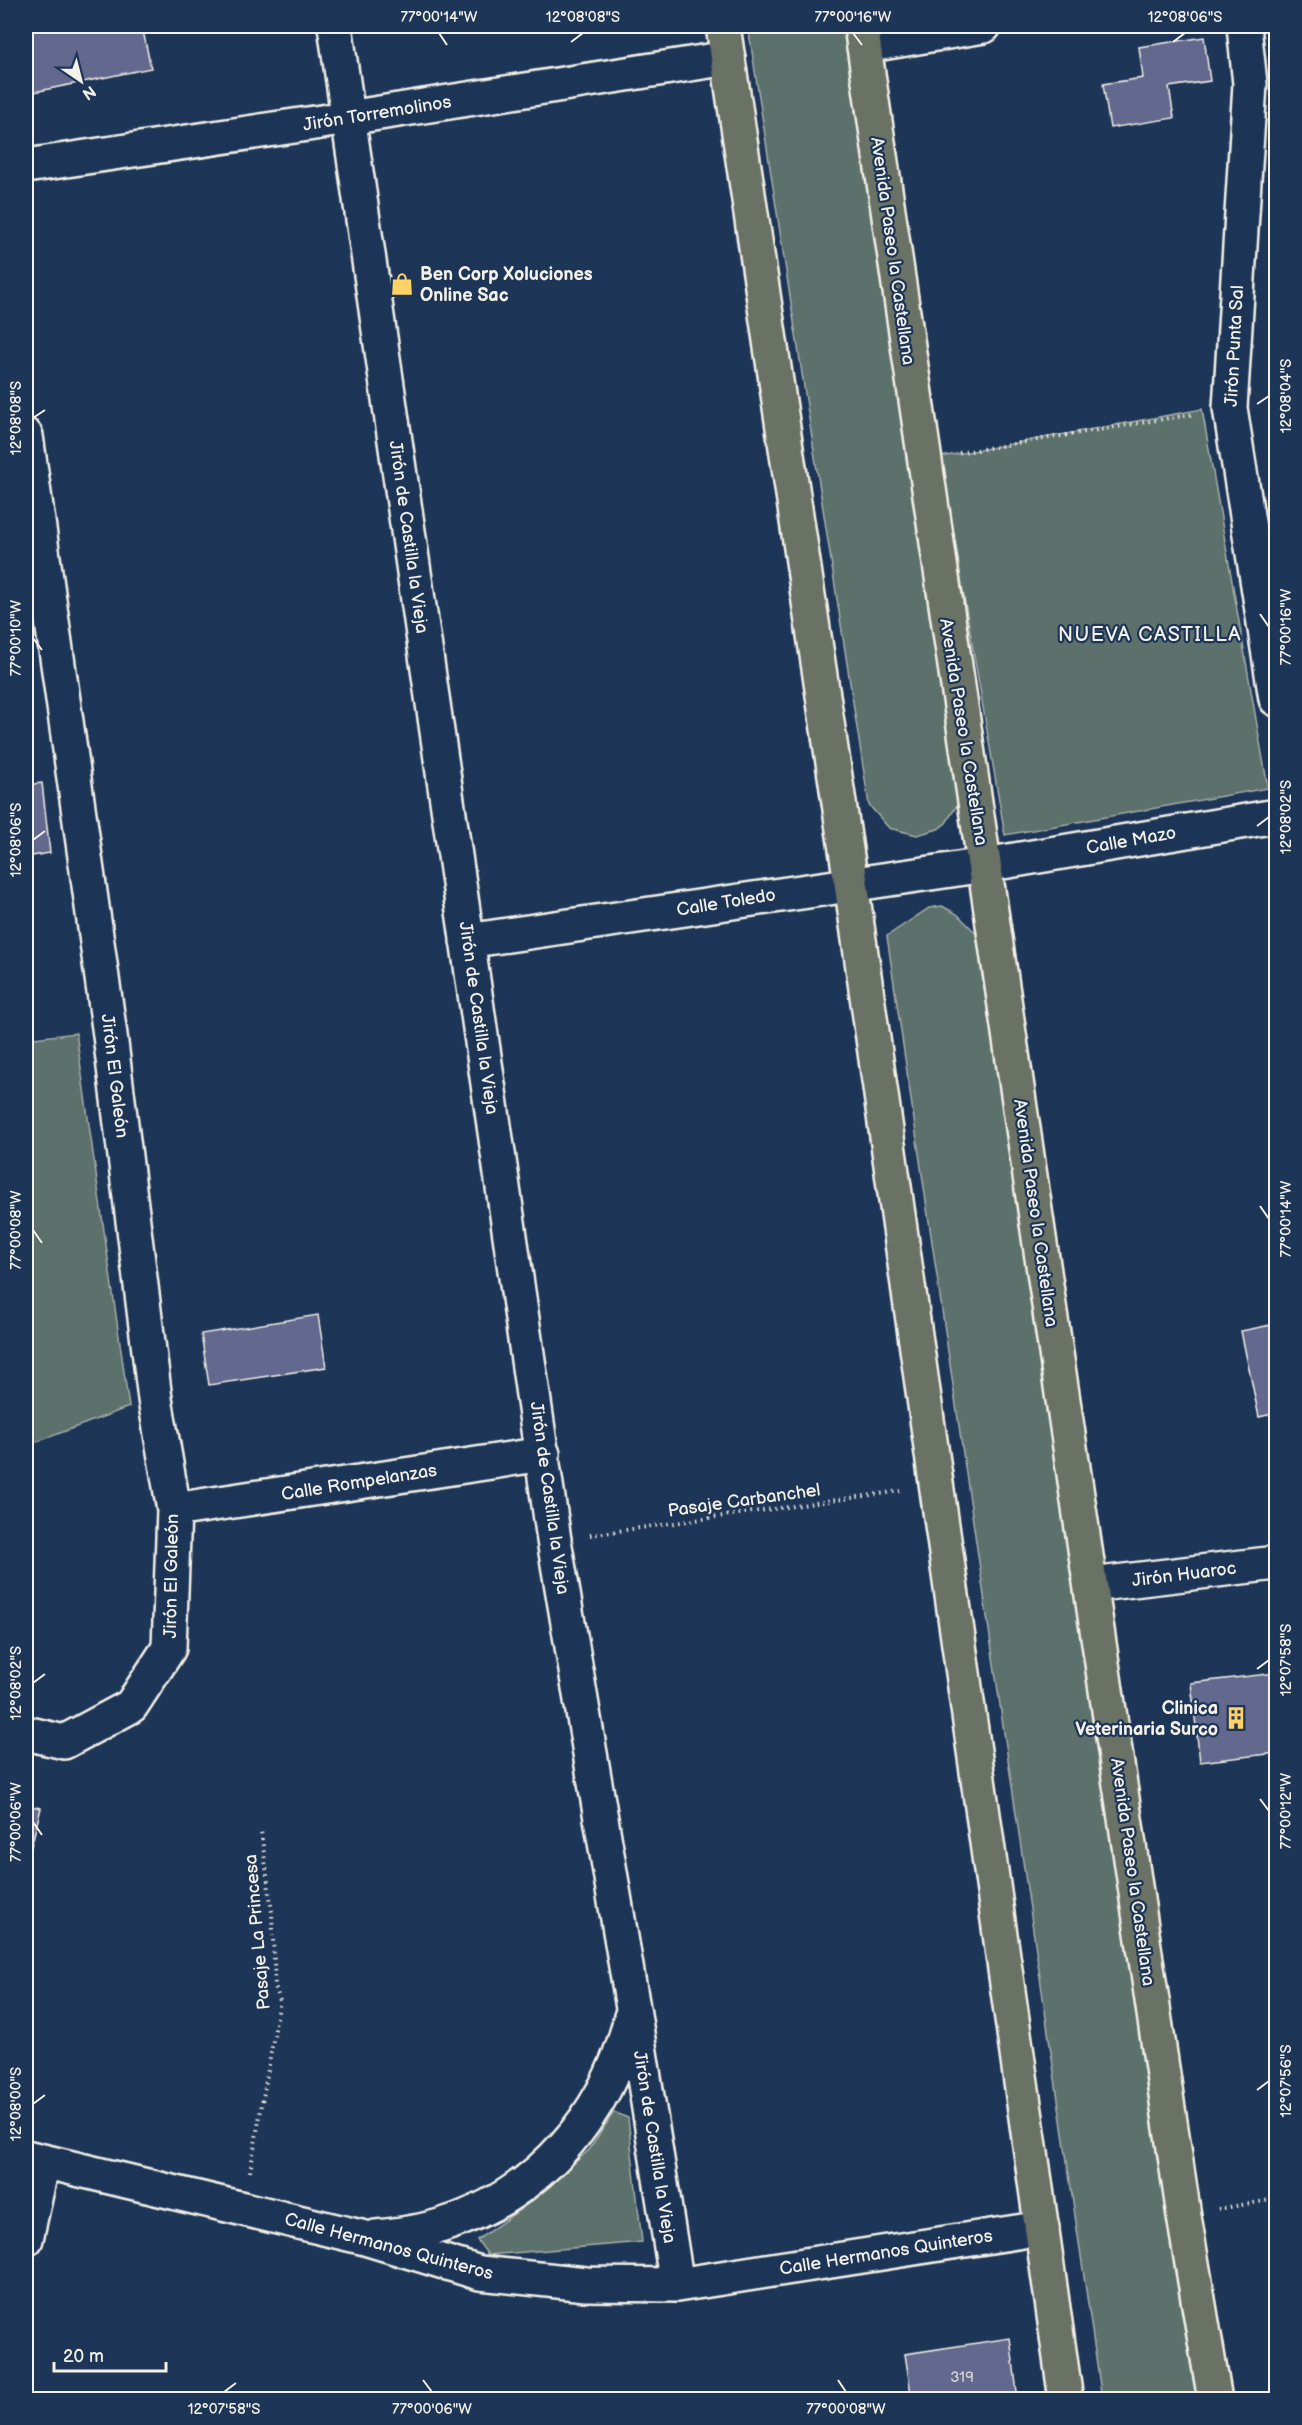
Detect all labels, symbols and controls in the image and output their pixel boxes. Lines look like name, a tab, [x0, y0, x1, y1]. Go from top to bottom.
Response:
text: 77°00'14"W	[401, 8, 478, 27]
text: 12°08'08"S	[546, 8, 620, 27]
text: 77°00'16"W	[815, 8, 892, 27]
text: 12°08'06"S	[1148, 8, 1222, 27]
north arrow	[51, 51, 111, 111]
text: N	[78, 81, 99, 103]
street label: Jirón Torremolinos	[301, 91, 453, 136]
street label: Avenida Paseo la Castellana	[866, 136, 919, 366]
place label: Ben Corp Xoluciones Online Sac	[420, 264, 593, 306]
shop icon: Ben Corp Xoluciones Online Sac	[389, 271, 415, 297]
street label: Jirón Punta Sal	[1221, 285, 1248, 407]
text: 12°08'04"S	[1277, 359, 1296, 433]
text: 12°08'08"S	[7, 381, 26, 455]
street label: Jirón de Castilla la Vieja	[385, 439, 432, 635]
text: 77°00'16"W	[1277, 588, 1296, 665]
text: 77°00'10"W	[7, 599, 26, 676]
street label: Avenida Paseo la Castellana	[935, 617, 992, 847]
district label: NUEVA CASTILLA	[1058, 623, 1242, 647]
text: 12°08'02"S	[1277, 780, 1296, 854]
text: 12°08'06"S	[7, 803, 26, 877]
street label: Calle Mazo	[1085, 822, 1178, 859]
street label: Calle Toledo	[675, 884, 777, 921]
street label: Jirón de Castilla la Vieja	[455, 920, 502, 1116]
street label: Jirón El Galeón	[96, 1013, 133, 1139]
street label: Avenida Paseo la Castellana	[1009, 1098, 1062, 1328]
text: 77°00'14"W	[1277, 1180, 1296, 1257]
text: 77°00'08"W	[7, 1190, 26, 1270]
street label: Jirón de Castilla la Vieja	[526, 1400, 573, 1596]
street label: Calle Rompelanzas	[280, 1460, 438, 1505]
street label: Pasaje Carbanchel	[666, 1479, 822, 1522]
street label: Jirón El Galeón	[160, 1513, 183, 1639]
street label: Jirón Huaroc	[1131, 1558, 1237, 1591]
text: 12°07'58"S	[1277, 1624, 1296, 1696]
text: 12°08'02"S	[7, 1646, 26, 1720]
place label: Clinica Veterinaria Surco	[1075, 1698, 1218, 1740]
building icon: Clinica Veterinaria Surco	[1223, 1705, 1249, 1731]
street label: Avenida Paseo la Castellana	[1106, 1757, 1159, 1987]
text: 77°00'12"W	[1277, 1772, 1296, 1849]
text: 77°00'06"W	[7, 1782, 26, 1862]
street label: Pasaje La Princesa	[240, 1853, 275, 2011]
text: 12°07'56"S	[1277, 2044, 1296, 2118]
street label: Jirón de Castilla la Vieja	[629, 2049, 680, 2245]
text: 12°08'00"S	[7, 2067, 26, 2141]
street label: Calle Hermanos Quinteros	[282, 2208, 496, 2285]
street label: Calle Hermanos Quinteros	[778, 2225, 994, 2280]
scale bar	[54, 2335, 166, 2373]
text: 20 m	[63, 2346, 104, 2367]
house number: 319	[950, 2368, 974, 2387]
text: 12°07'58"S	[188, 2400, 260, 2419]
text: 77°00'06"W	[392, 2400, 472, 2419]
text: 77°00'08"W	[806, 2400, 886, 2419]

